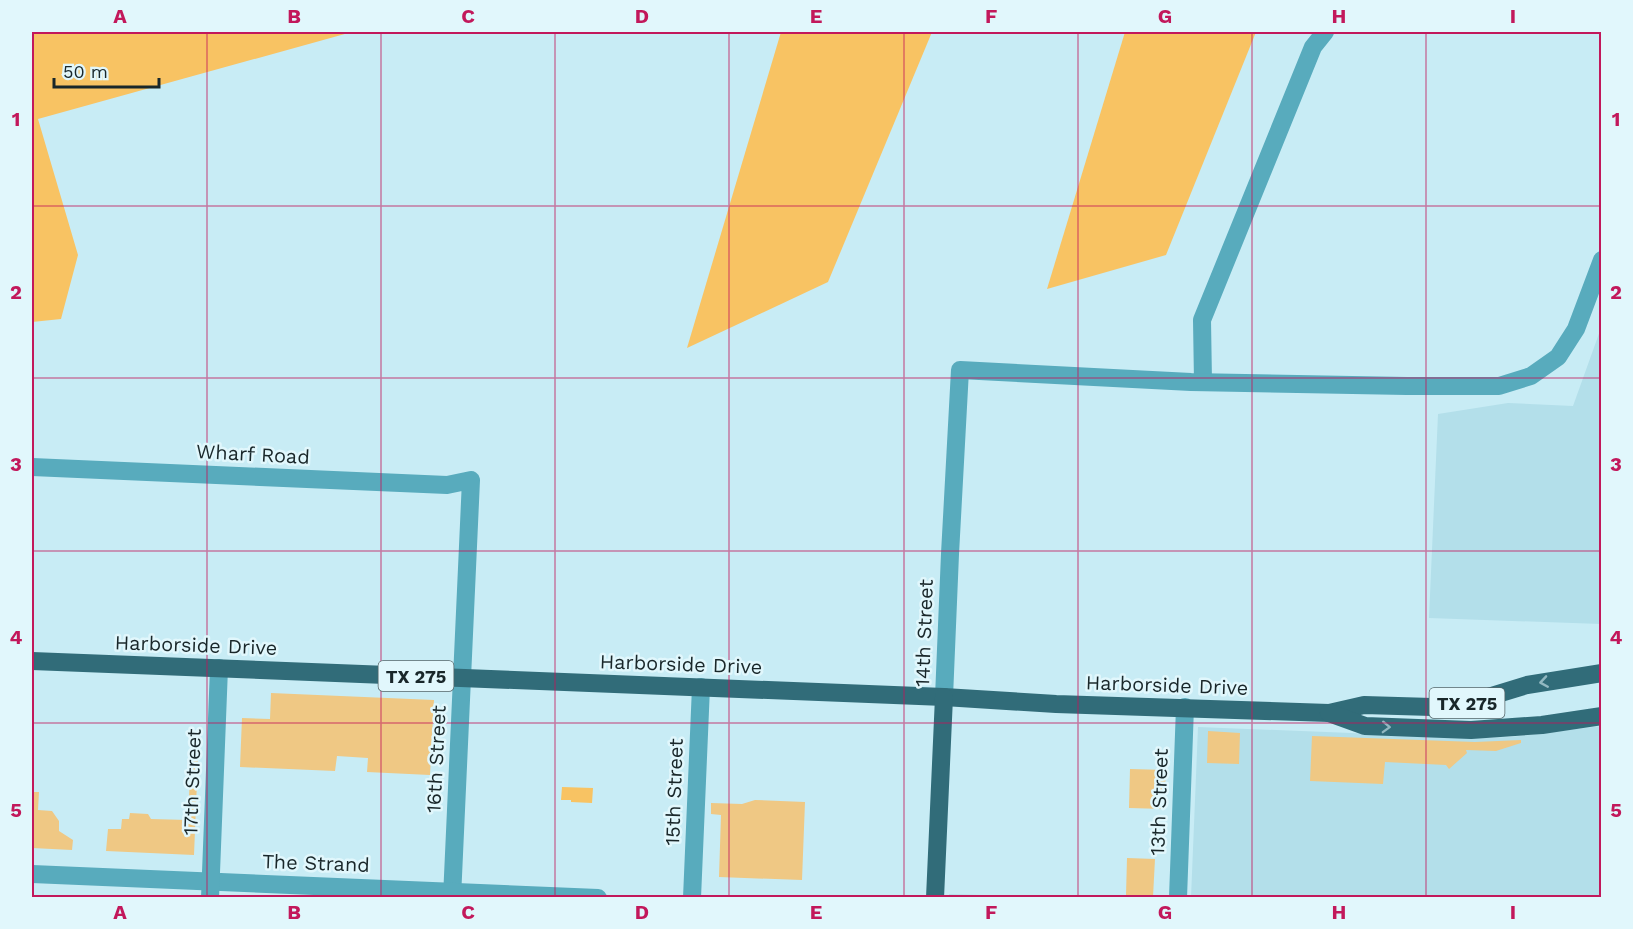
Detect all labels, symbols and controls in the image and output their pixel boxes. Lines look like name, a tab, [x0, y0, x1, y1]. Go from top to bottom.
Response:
text: A	[113, 4, 127, 28]
text: B	[287, 4, 301, 28]
text: C	[461, 4, 475, 28]
text: D	[635, 4, 649, 28]
text: E	[810, 4, 822, 28]
text: F	[985, 4, 997, 28]
text: G	[1158, 4, 1172, 28]
text: H	[1332, 4, 1346, 28]
text: I	[1510, 4, 1516, 28]
scale bar	[54, 51, 159, 89]
text: 50 m	[63, 61, 108, 82]
text: 1	[12, 107, 20, 131]
text: 1	[1612, 107, 1620, 131]
text: 2	[10, 280, 22, 304]
text: 2	[1610, 280, 1622, 304]
street label: Wharf Road	[196, 439, 310, 469]
text: 3	[10, 452, 22, 476]
text: 3	[1610, 452, 1622, 476]
street label: 14th Street	[910, 578, 938, 687]
text: 4	[10, 625, 23, 649]
text: 4	[1610, 625, 1623, 649]
street label: Harborside Drive	[114, 630, 278, 660]
street label: Harborside Drive	[599, 649, 763, 679]
road number: TX 275	[378, 661, 454, 691]
street label: Harborside Drive	[1085, 670, 1249, 700]
one-way arrow	[1539, 676, 1548, 688]
road number: TX 275	[1430, 688, 1504, 718]
street label: 16th Street	[421, 704, 451, 813]
one-way arrow	[1381, 720, 1390, 733]
street label: 17th Street	[178, 728, 206, 836]
street label: 15th Street	[660, 737, 688, 846]
street label: 13th Street	[1145, 747, 1173, 856]
text: 5	[10, 798, 22, 822]
text: 5	[1610, 798, 1622, 822]
street label: The Strand	[262, 849, 370, 877]
text: A	[113, 900, 127, 924]
text: B	[287, 900, 301, 924]
text: C	[461, 900, 475, 924]
text: D	[635, 900, 649, 924]
text: E	[810, 900, 822, 924]
text: F	[985, 900, 997, 924]
text: G	[1158, 900, 1172, 924]
text: H	[1332, 900, 1346, 924]
text: I	[1510, 900, 1516, 924]

